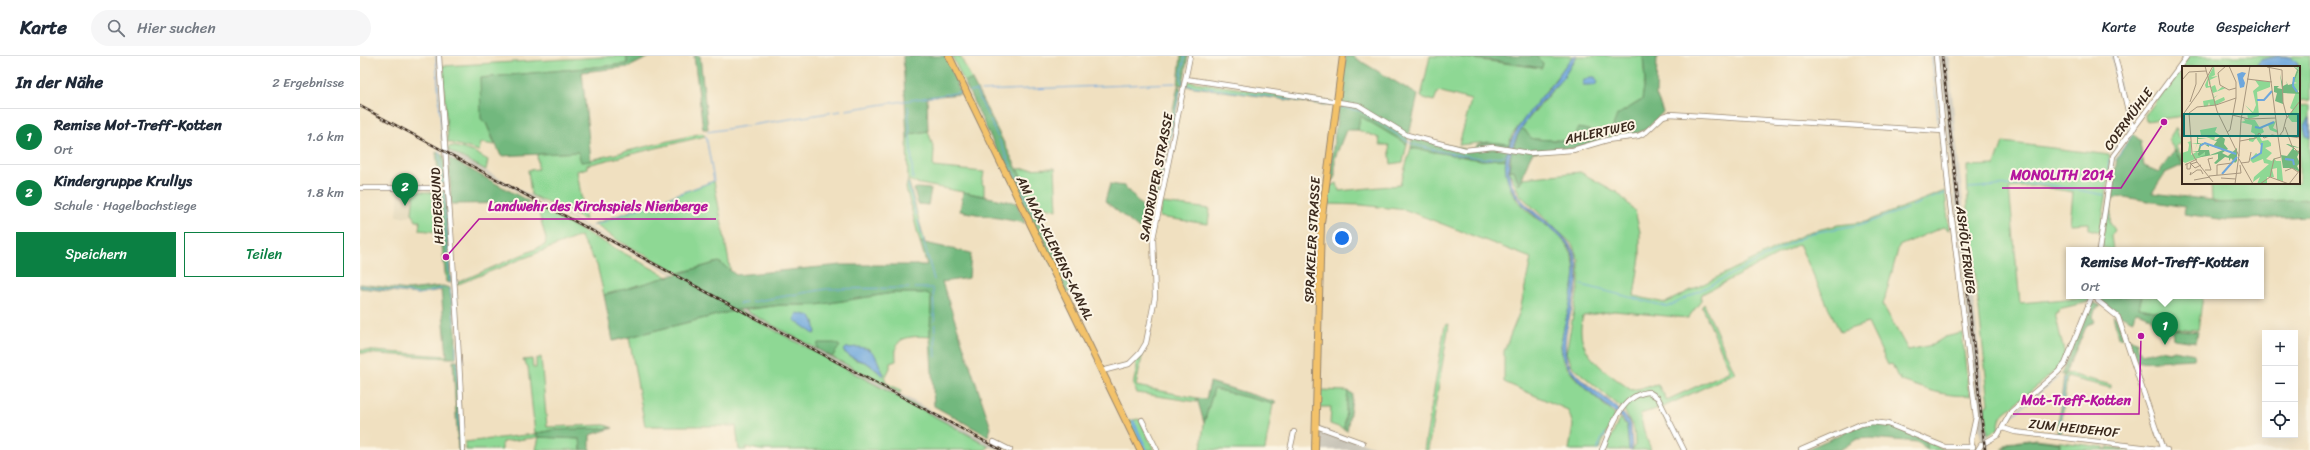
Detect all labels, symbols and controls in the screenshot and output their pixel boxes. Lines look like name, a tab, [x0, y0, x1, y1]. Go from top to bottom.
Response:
search box	[91, 10, 371, 46]
text: Karte	[20, 11, 67, 44]
text: Hier suchen	[137, 15, 216, 41]
text: Karte	[2102, 15, 2136, 40]
text: Route	[2158, 15, 2194, 40]
text: Gespeichert	[2216, 15, 2290, 40]
icon: search	[105, 17, 127, 39]
inset map	[2182, 66, 2300, 184]
text: In der Nähe	[16, 67, 103, 97]
text: 2 Ergebnisse	[272, 71, 344, 94]
street label: COERMÜHLE	[2097, 82, 2159, 155]
street label: SANDRUPER STRASSE	[1132, 110, 1180, 243]
text: Remise Mot-Treff-Kotten	[54, 112, 222, 138]
street label: AHLERTWEG	[1562, 113, 1637, 151]
text: 1	[26, 125, 32, 148]
text: 1.6 km	[307, 125, 344, 148]
text: Ort	[54, 138, 73, 161]
callout: MONOLITH 2014	[2002, 162, 2121, 188]
text: MONOLITH 2014	[2009, 163, 2114, 188]
street label: HEIDEGRUND	[423, 167, 450, 245]
text: Kindergruppe Krullys	[54, 168, 192, 194]
street label: AM MAX-KLEMENS-KANAL	[1009, 171, 1100, 324]
pin: 2	[392, 173, 418, 206]
street label: SPRAKELER STRASSE	[1297, 175, 1327, 304]
text: 2	[25, 181, 33, 204]
text: 1.8 km	[306, 181, 344, 204]
callout: Landwehr des Kirchspiels Nienberge	[479, 193, 716, 219]
text: Schule · Hagelbachstiege	[54, 194, 197, 217]
text: Landwehr des Kirchspiels Nienberge	[488, 194, 709, 219]
street label: ASHÖLTERWEG	[1949, 204, 1983, 295]
your location	[1332, 228, 1352, 248]
button: Speichern	[16, 232, 176, 277]
button: Teilen	[184, 232, 344, 277]
popup	[2066, 247, 2264, 299]
text: Remise Mot-Treff-Kotten	[2081, 249, 2249, 275]
text: Ort	[2081, 275, 2101, 298]
pin: 1	[2152, 312, 2178, 345]
map controls	[2262, 330, 2298, 438]
button: +	[2262, 330, 2298, 366]
button: −	[2262, 366, 2298, 402]
callout: Mot-Treff-Kotten	[2013, 388, 2139, 414]
text: Mot-Treff-Kotten	[2020, 388, 2131, 413]
button: locate	[2262, 402, 2298, 438]
street label: ZUM HEIDEHOF	[2028, 412, 2121, 444]

